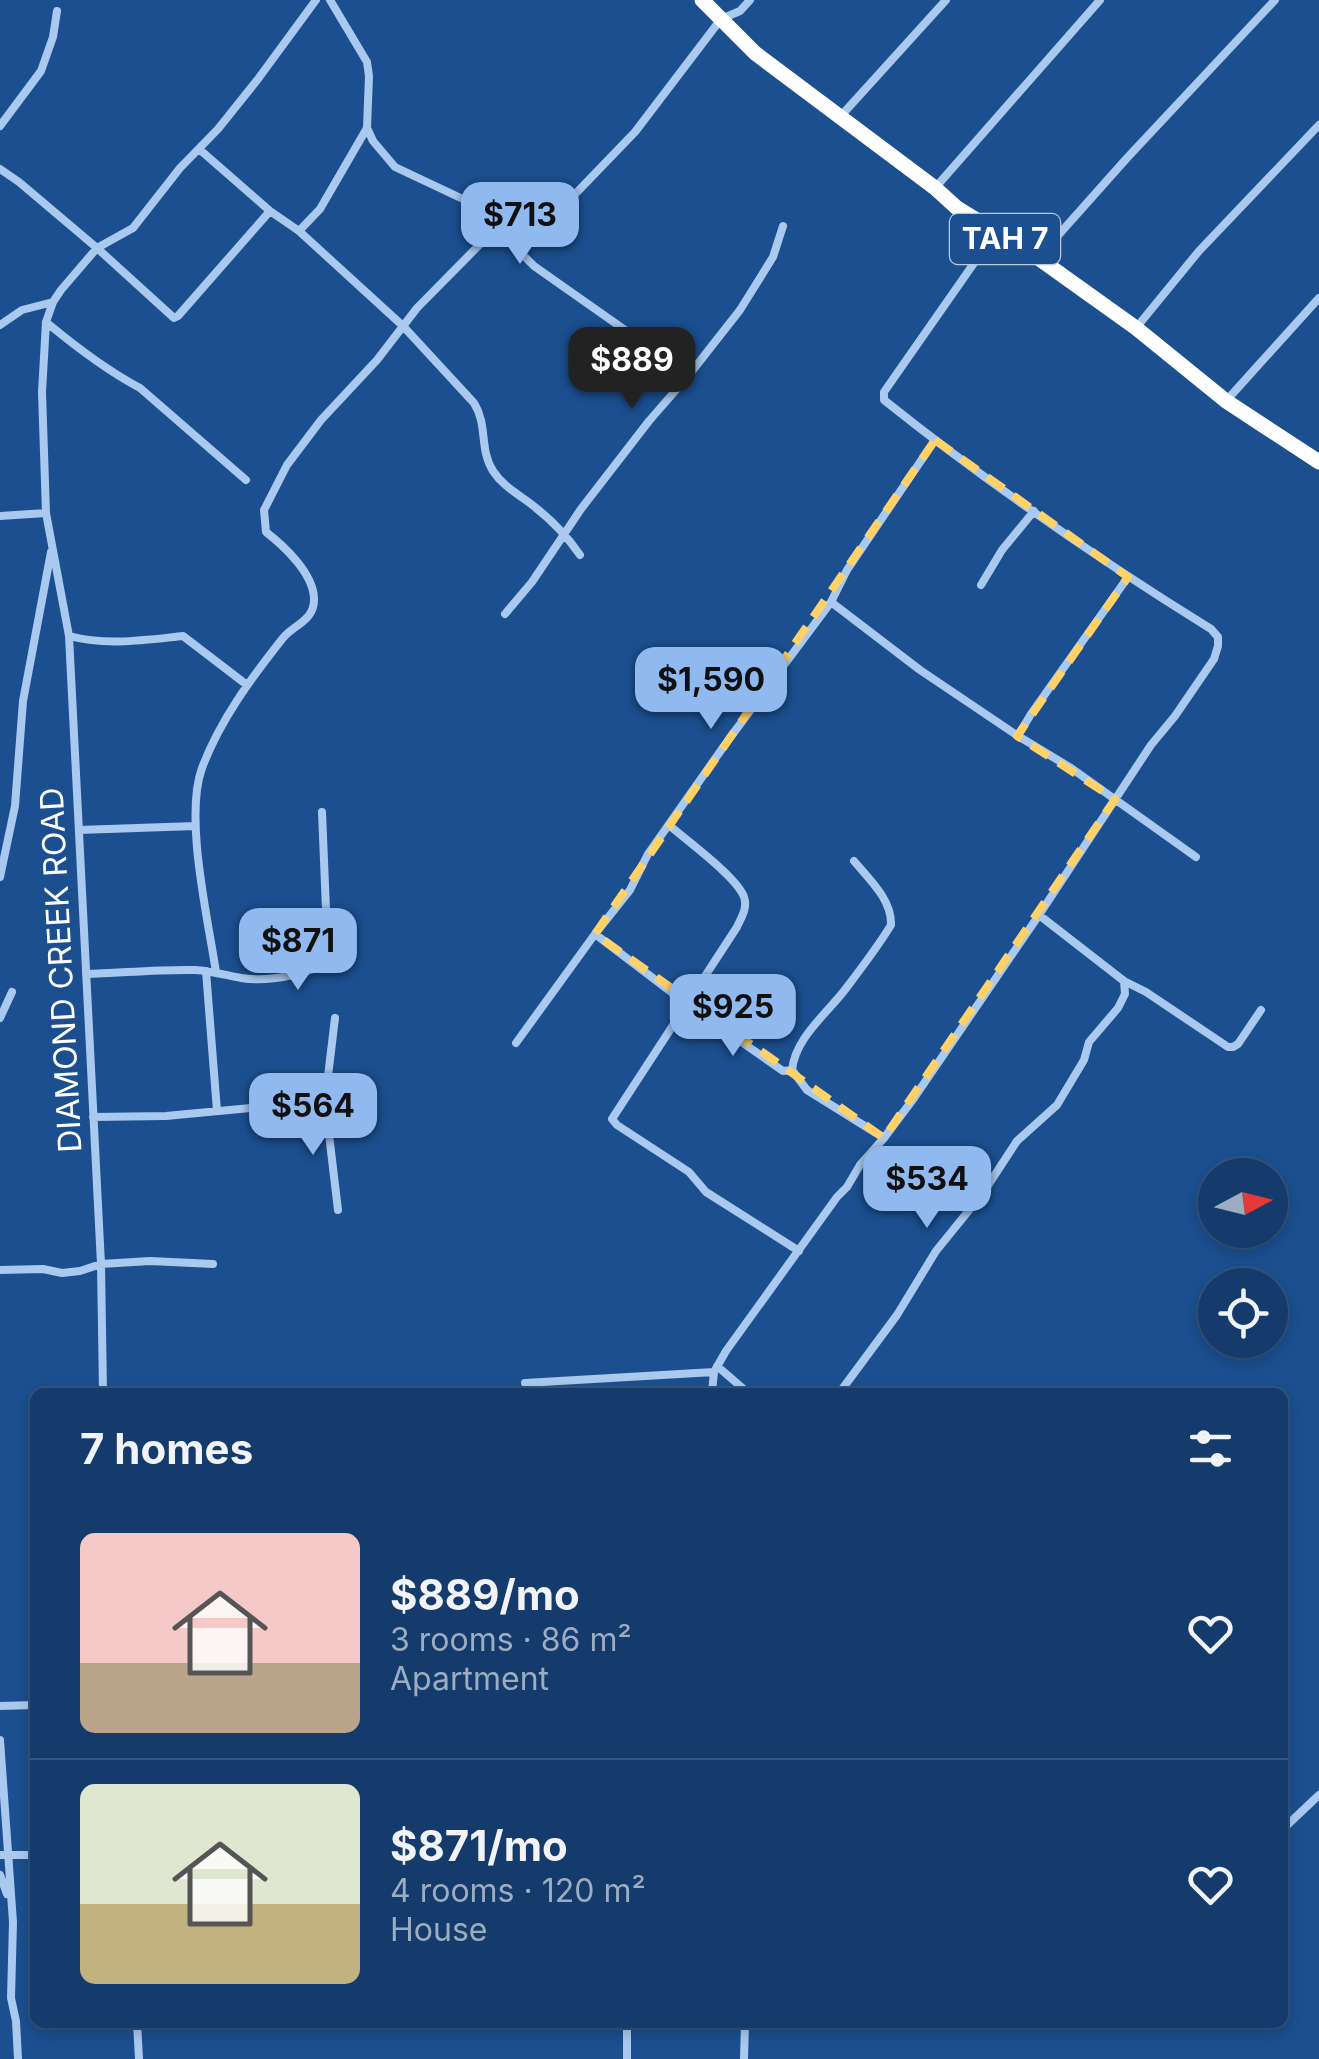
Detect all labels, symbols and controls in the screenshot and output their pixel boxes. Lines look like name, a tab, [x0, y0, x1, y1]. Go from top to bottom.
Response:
pin: $713	[461, 182, 579, 267]
text: $713	[483, 195, 557, 234]
road number: TAH 7	[950, 214, 1060, 264]
pin: $889	[573, 327, 691, 412]
text: $889	[590, 340, 674, 379]
pin: $1,590	[630, 647, 792, 732]
text: $1,590	[657, 660, 765, 699]
street label: DIAMOND CREEK ROAD	[31, 787, 90, 1154]
pin: $871	[239, 908, 357, 993]
text: $871	[261, 921, 335, 960]
pin: $925	[674, 974, 792, 1059]
text: $925	[692, 987, 774, 1026]
pin: $564	[254, 1073, 372, 1158]
text: $564	[271, 1086, 355, 1125]
pin: $534	[868, 1146, 986, 1231]
north arrow	[1198, 1158, 1288, 1248]
map controls	[1198, 1158, 1288, 1358]
text: $534	[885, 1159, 969, 1198]
button: locate	[1198, 1268, 1288, 1358]
icon: filters	[1183, 1421, 1238, 1476]
text: 7 homes	[80, 1423, 253, 1474]
text: $889/mo	[390, 1569, 580, 1620]
icon: home	[160, 1573, 280, 1693]
icon: heart	[1183, 1606, 1238, 1661]
text: 3 rooms · 86 m²	[390, 1620, 632, 1659]
text: Apartment	[390, 1659, 549, 1698]
text: $871/mo	[390, 1820, 568, 1871]
icon: home	[160, 1824, 280, 1944]
icon: heart	[1183, 1857, 1238, 1912]
text: 4 rooms · 120 m²	[390, 1871, 646, 1910]
text: House	[390, 1910, 487, 1949]

